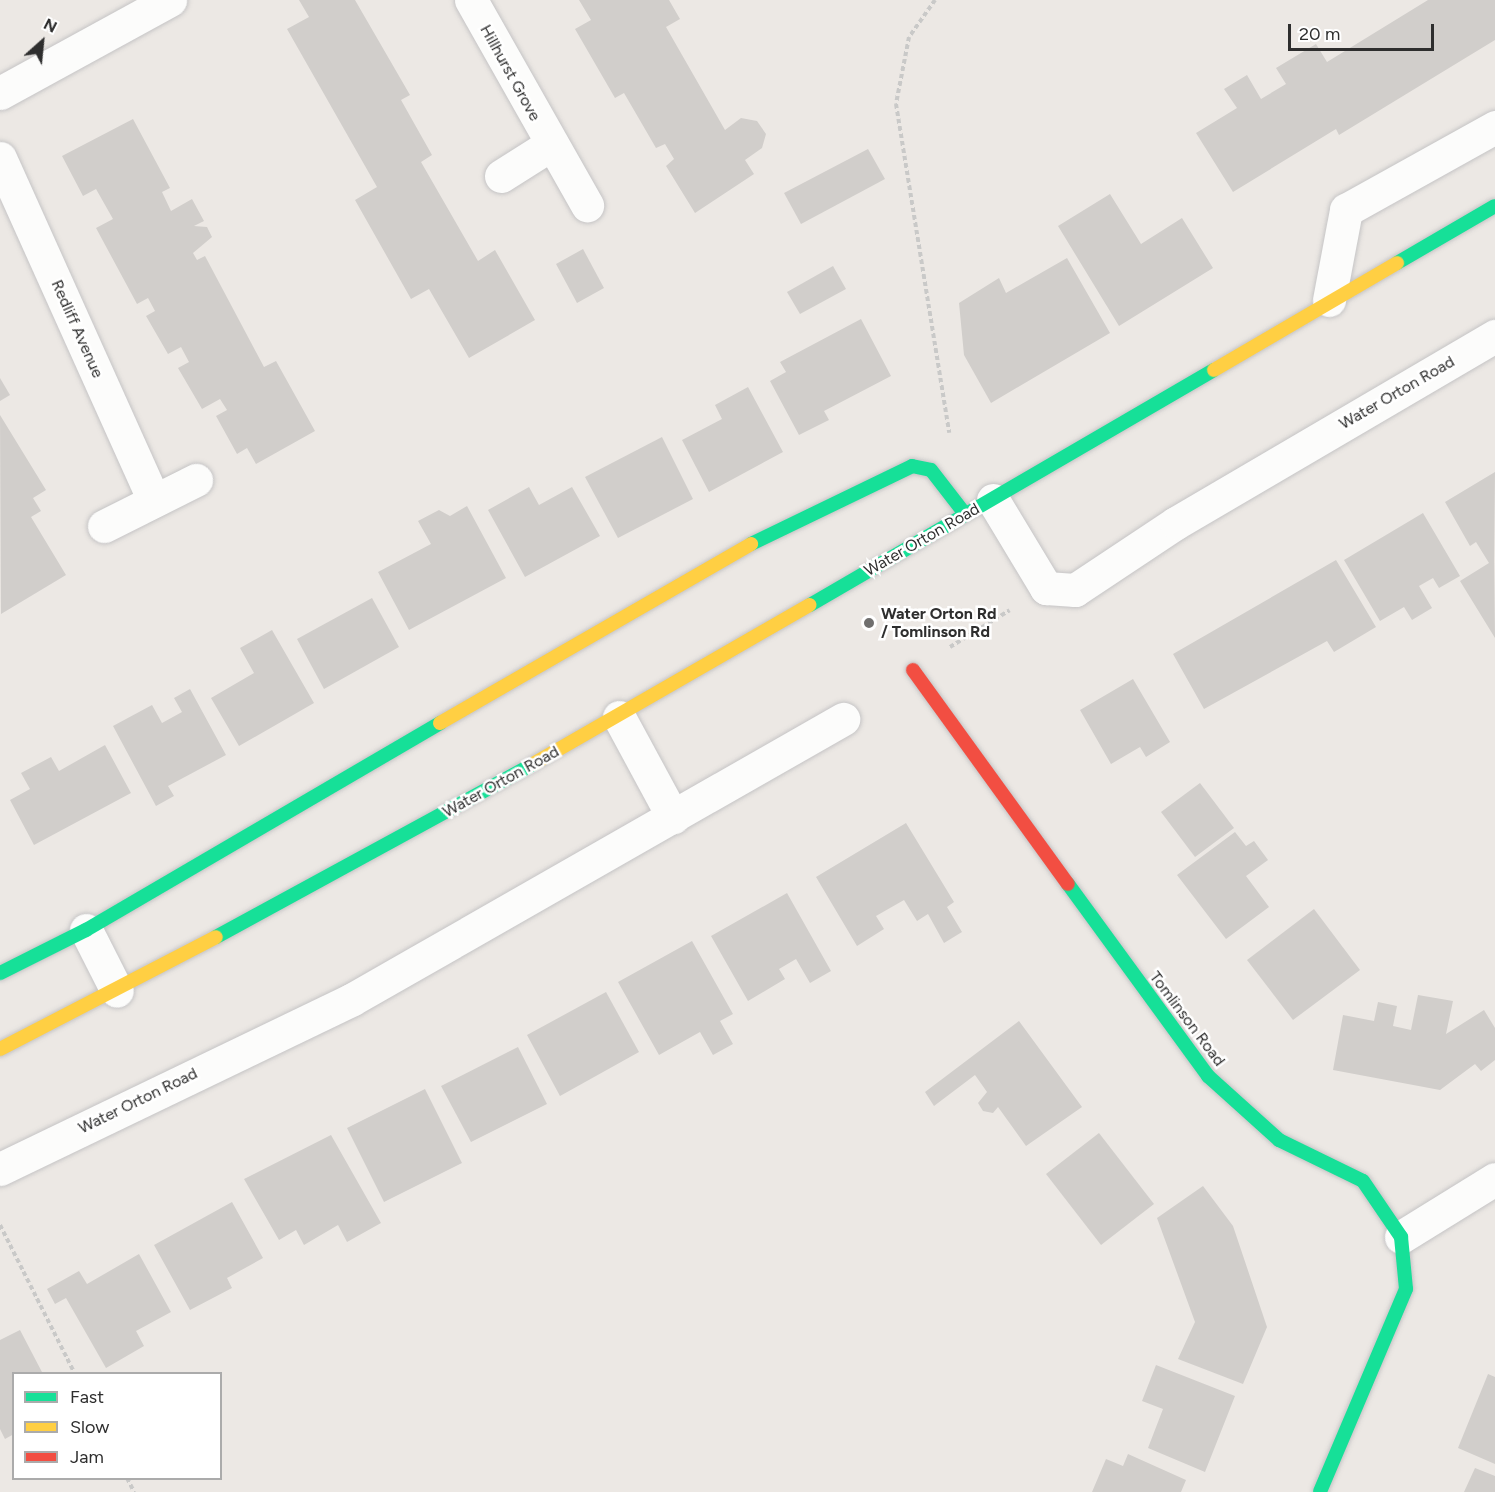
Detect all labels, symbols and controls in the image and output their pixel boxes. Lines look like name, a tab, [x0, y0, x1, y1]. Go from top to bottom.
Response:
north arrow	[12, 12, 72, 72]
scale bar	[1291, 12, 1436, 50]
text: N	[41, 14, 60, 37]
street label: Hillhurst Grove	[476, 22, 544, 124]
text: 20 m	[1299, 23, 1340, 45]
street label: Redliff Avenue	[47, 277, 107, 381]
street label: Water Orton Road	[1336, 352, 1458, 434]
street label: Water Orton Road	[861, 499, 983, 581]
place label: Water Orton Rd / Tomlinson Rd	[881, 604, 997, 642]
marker: Water Orton Rd / Tomlinson Rd	[862, 616, 876, 630]
street label: Water Orton Road	[440, 742, 562, 822]
street label: Tomlinson Road	[1145, 968, 1229, 1070]
street label: Water Orton Road	[75, 1064, 201, 1138]
legend	[12, 1372, 222, 1480]
text: Fast	[70, 1386, 104, 1408]
text: Slow	[70, 1416, 109, 1438]
text: Jam	[70, 1446, 104, 1468]

